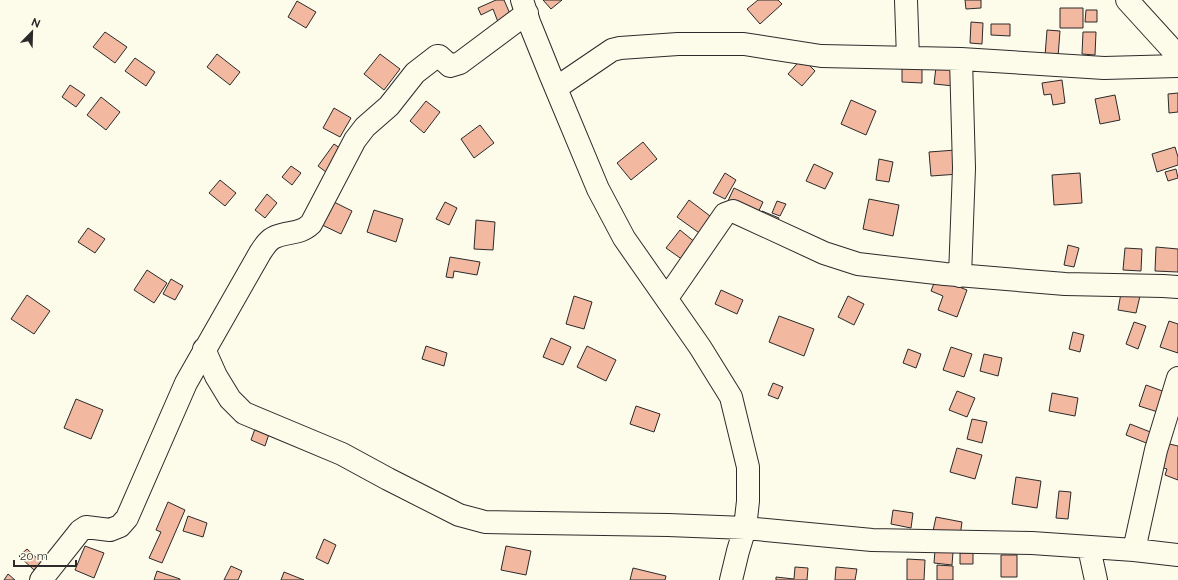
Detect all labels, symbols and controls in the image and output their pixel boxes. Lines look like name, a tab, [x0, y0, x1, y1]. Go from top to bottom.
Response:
north arrow	[12, 12, 52, 52]
text: N	[29, 16, 42, 31]
scale bar	[14, 542, 76, 568]
text: 20 m	[20, 549, 48, 563]

